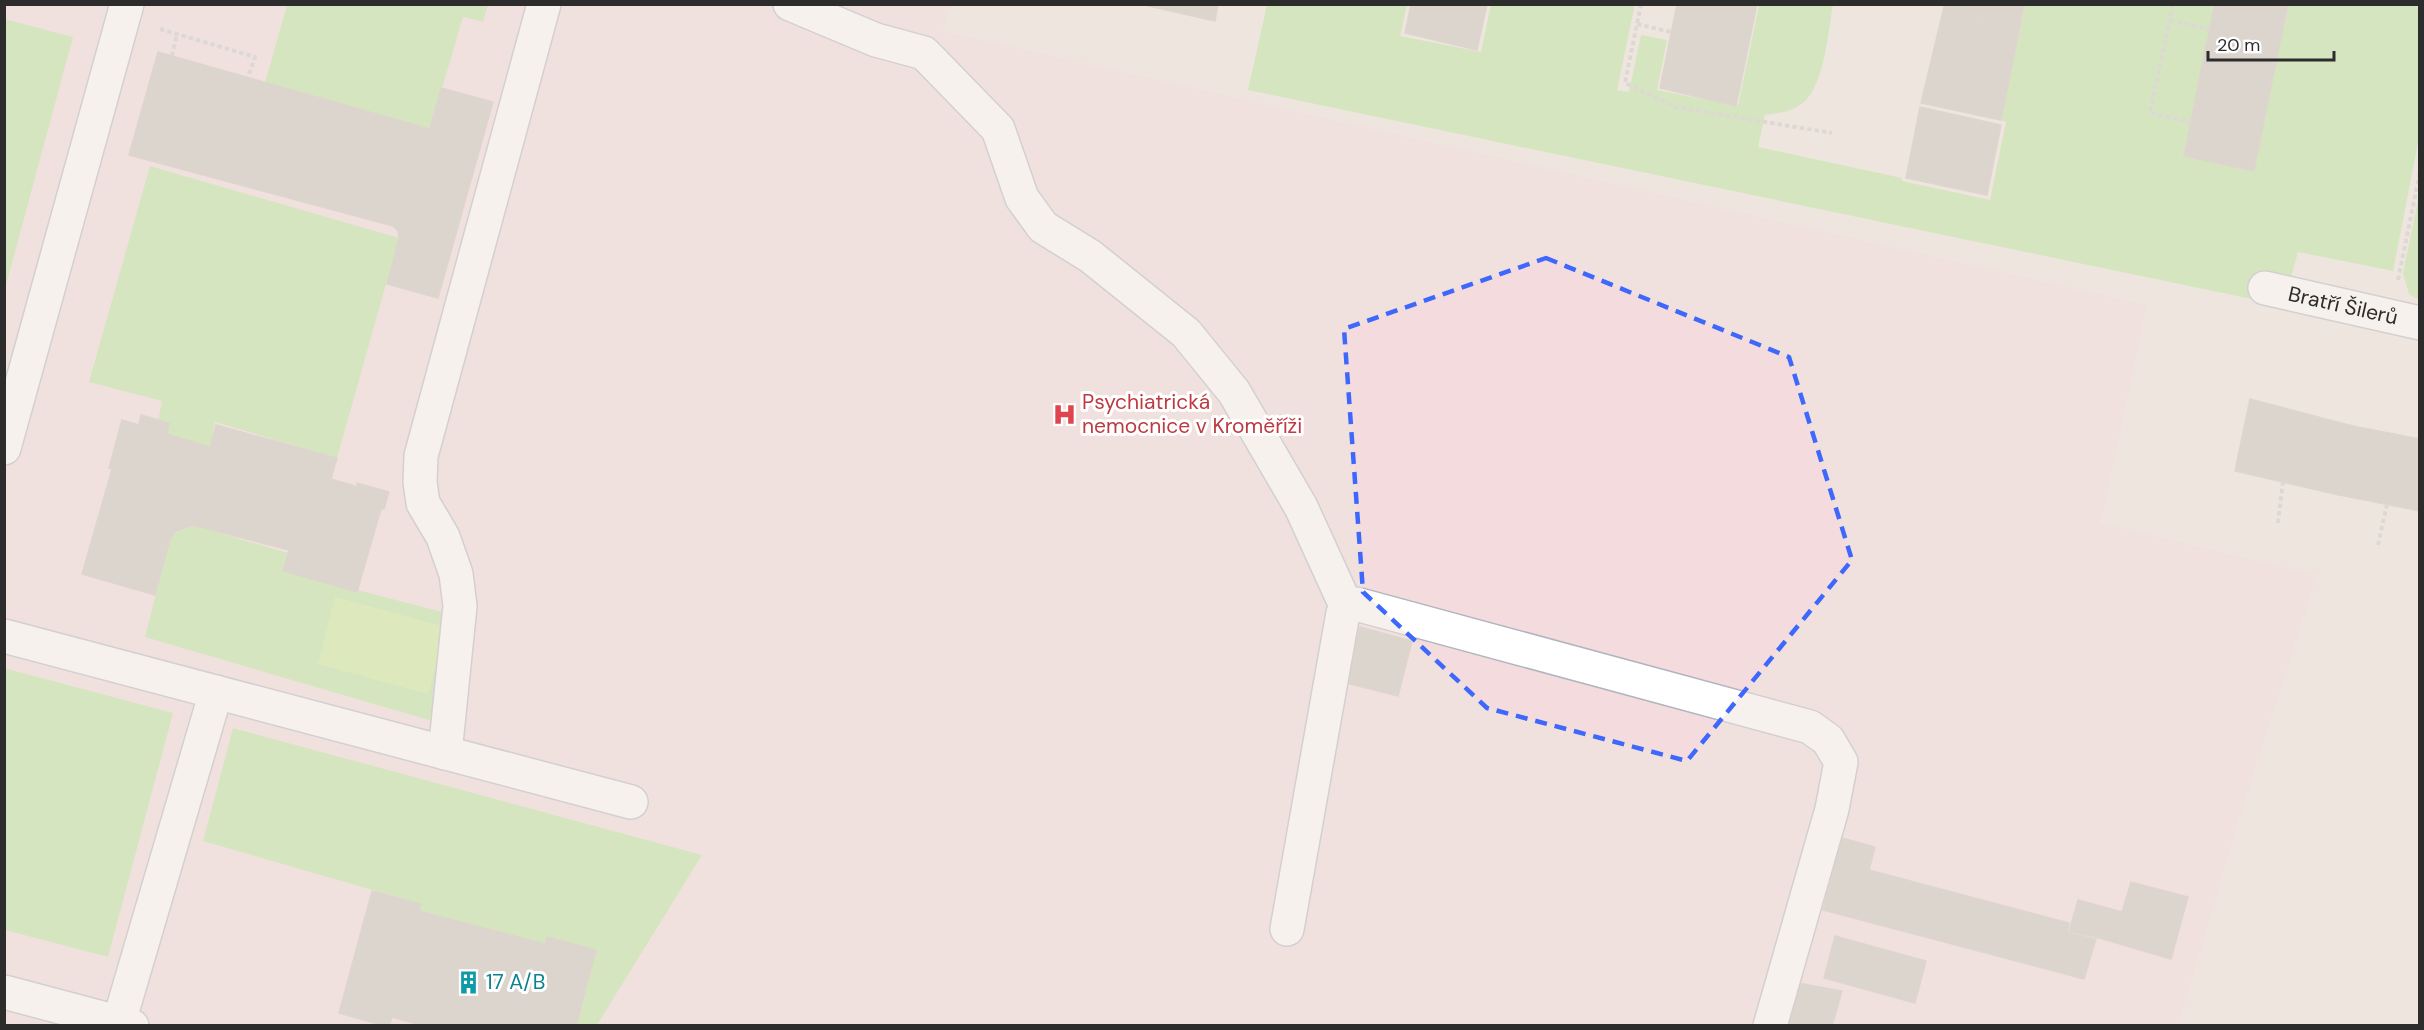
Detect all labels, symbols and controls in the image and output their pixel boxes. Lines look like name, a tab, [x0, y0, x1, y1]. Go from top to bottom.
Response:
scale bar	[2208, 24, 2334, 62]
text: 20 m	[2217, 33, 2260, 57]
street label: Bratří Šilerů	[2286, 280, 2401, 332]
place label: Psychiatrická nemocnice v Kroměříži	[1082, 388, 1302, 440]
hospital icon: Psychiatrická nemocnice v Kroměříži	[1051, 401, 1077, 427]
place label: 17 A/B	[486, 968, 545, 996]
building icon: 17 A/B	[455, 969, 481, 995]

